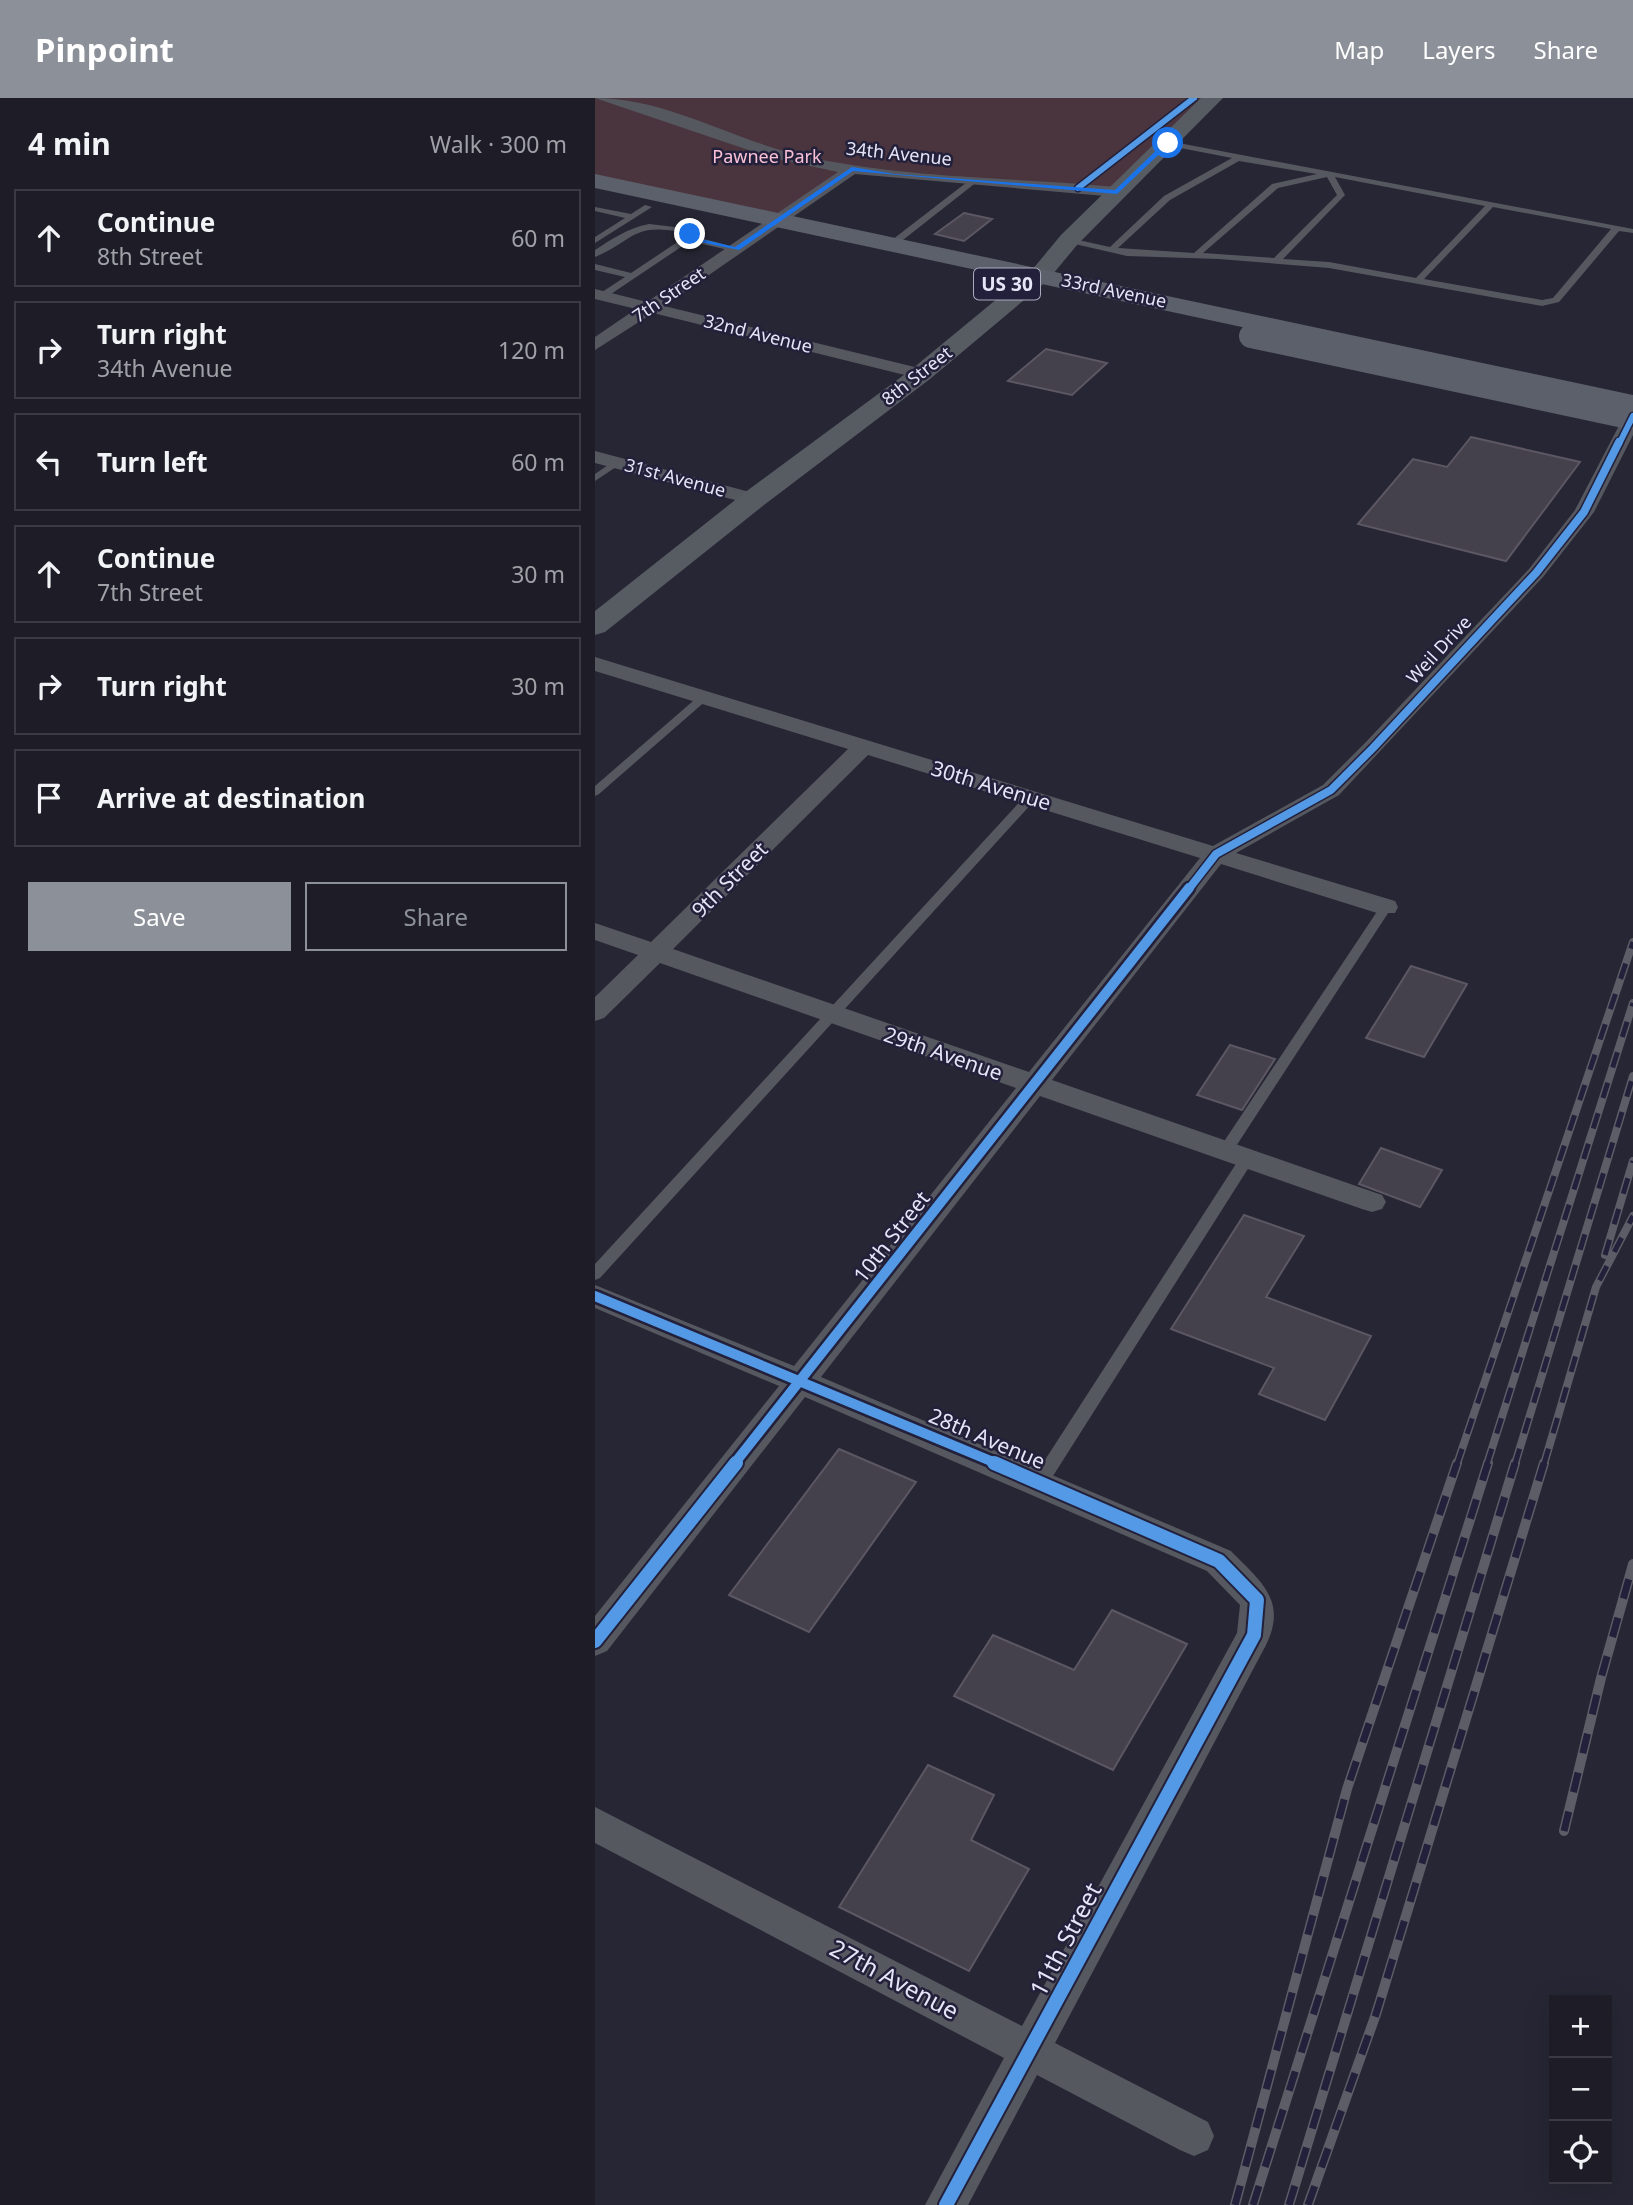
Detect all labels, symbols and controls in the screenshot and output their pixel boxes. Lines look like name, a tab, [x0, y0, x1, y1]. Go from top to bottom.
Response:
text: Pinpoint	[35, 27, 174, 72]
text: Map	[1334, 33, 1384, 66]
text: Layers	[1422, 33, 1496, 66]
text: Share	[1534, 33, 1598, 66]
text: 4 min	[28, 123, 111, 164]
route start	[1152, 127, 1183, 158]
text: Walk · 300 m	[430, 128, 567, 160]
street label: 34th Avenue	[845, 136, 953, 170]
park label: Pawnee Park	[712, 144, 822, 168]
text: Continue	[97, 204, 215, 240]
route end	[674, 218, 705, 249]
icon: ahead	[30, 219, 68, 257]
text: 60 m	[511, 222, 565, 254]
text: 8th Street	[97, 240, 203, 272]
street label: 7th Street	[627, 261, 710, 327]
street label: 33rd Avenue	[1060, 267, 1169, 313]
road number: US 30	[974, 268, 1040, 300]
street label: 32nd Avenue	[702, 308, 815, 358]
text: Turn right	[97, 316, 227, 352]
icon: right	[30, 331, 68, 369]
text: 120 m	[498, 334, 565, 366]
street label: 8th Street	[876, 340, 957, 410]
text: 34th Avenue	[97, 352, 233, 384]
icon: left	[30, 443, 68, 481]
text: Turn left	[97, 444, 208, 480]
text: 60 m	[511, 446, 565, 478]
street label: 31st Avenue	[622, 452, 728, 502]
text: Continue	[97, 540, 215, 576]
icon: ahead	[30, 555, 68, 593]
text: 30 m	[511, 558, 565, 590]
text: 7th Street	[97, 576, 203, 608]
street label: Weil Drive	[1401, 610, 1476, 689]
icon: right	[30, 667, 68, 705]
text: Turn right	[97, 668, 227, 704]
text: 30 m	[511, 670, 565, 702]
street label: 30th Avenue	[928, 754, 1055, 817]
icon: arrive	[30, 779, 68, 817]
text: Arrive at destination	[97, 780, 366, 816]
street label: 9th Street	[685, 835, 774, 923]
button: Save	[28, 882, 291, 951]
button: Share	[305, 882, 567, 951]
street label: 29th Avenue	[880, 1020, 1006, 1086]
street label: 10th Street	[847, 1185, 936, 1288]
street label: 28th Avenue	[925, 1401, 1050, 1475]
street label: 11th Street	[1021, 1876, 1109, 2002]
street label: 27th Avenue	[825, 1931, 965, 2026]
map controls	[1549, 1995, 1612, 2184]
button: +	[1549, 1995, 1612, 2058]
button: −	[1549, 2058, 1612, 2121]
button: locate	[1549, 2121, 1612, 2184]

